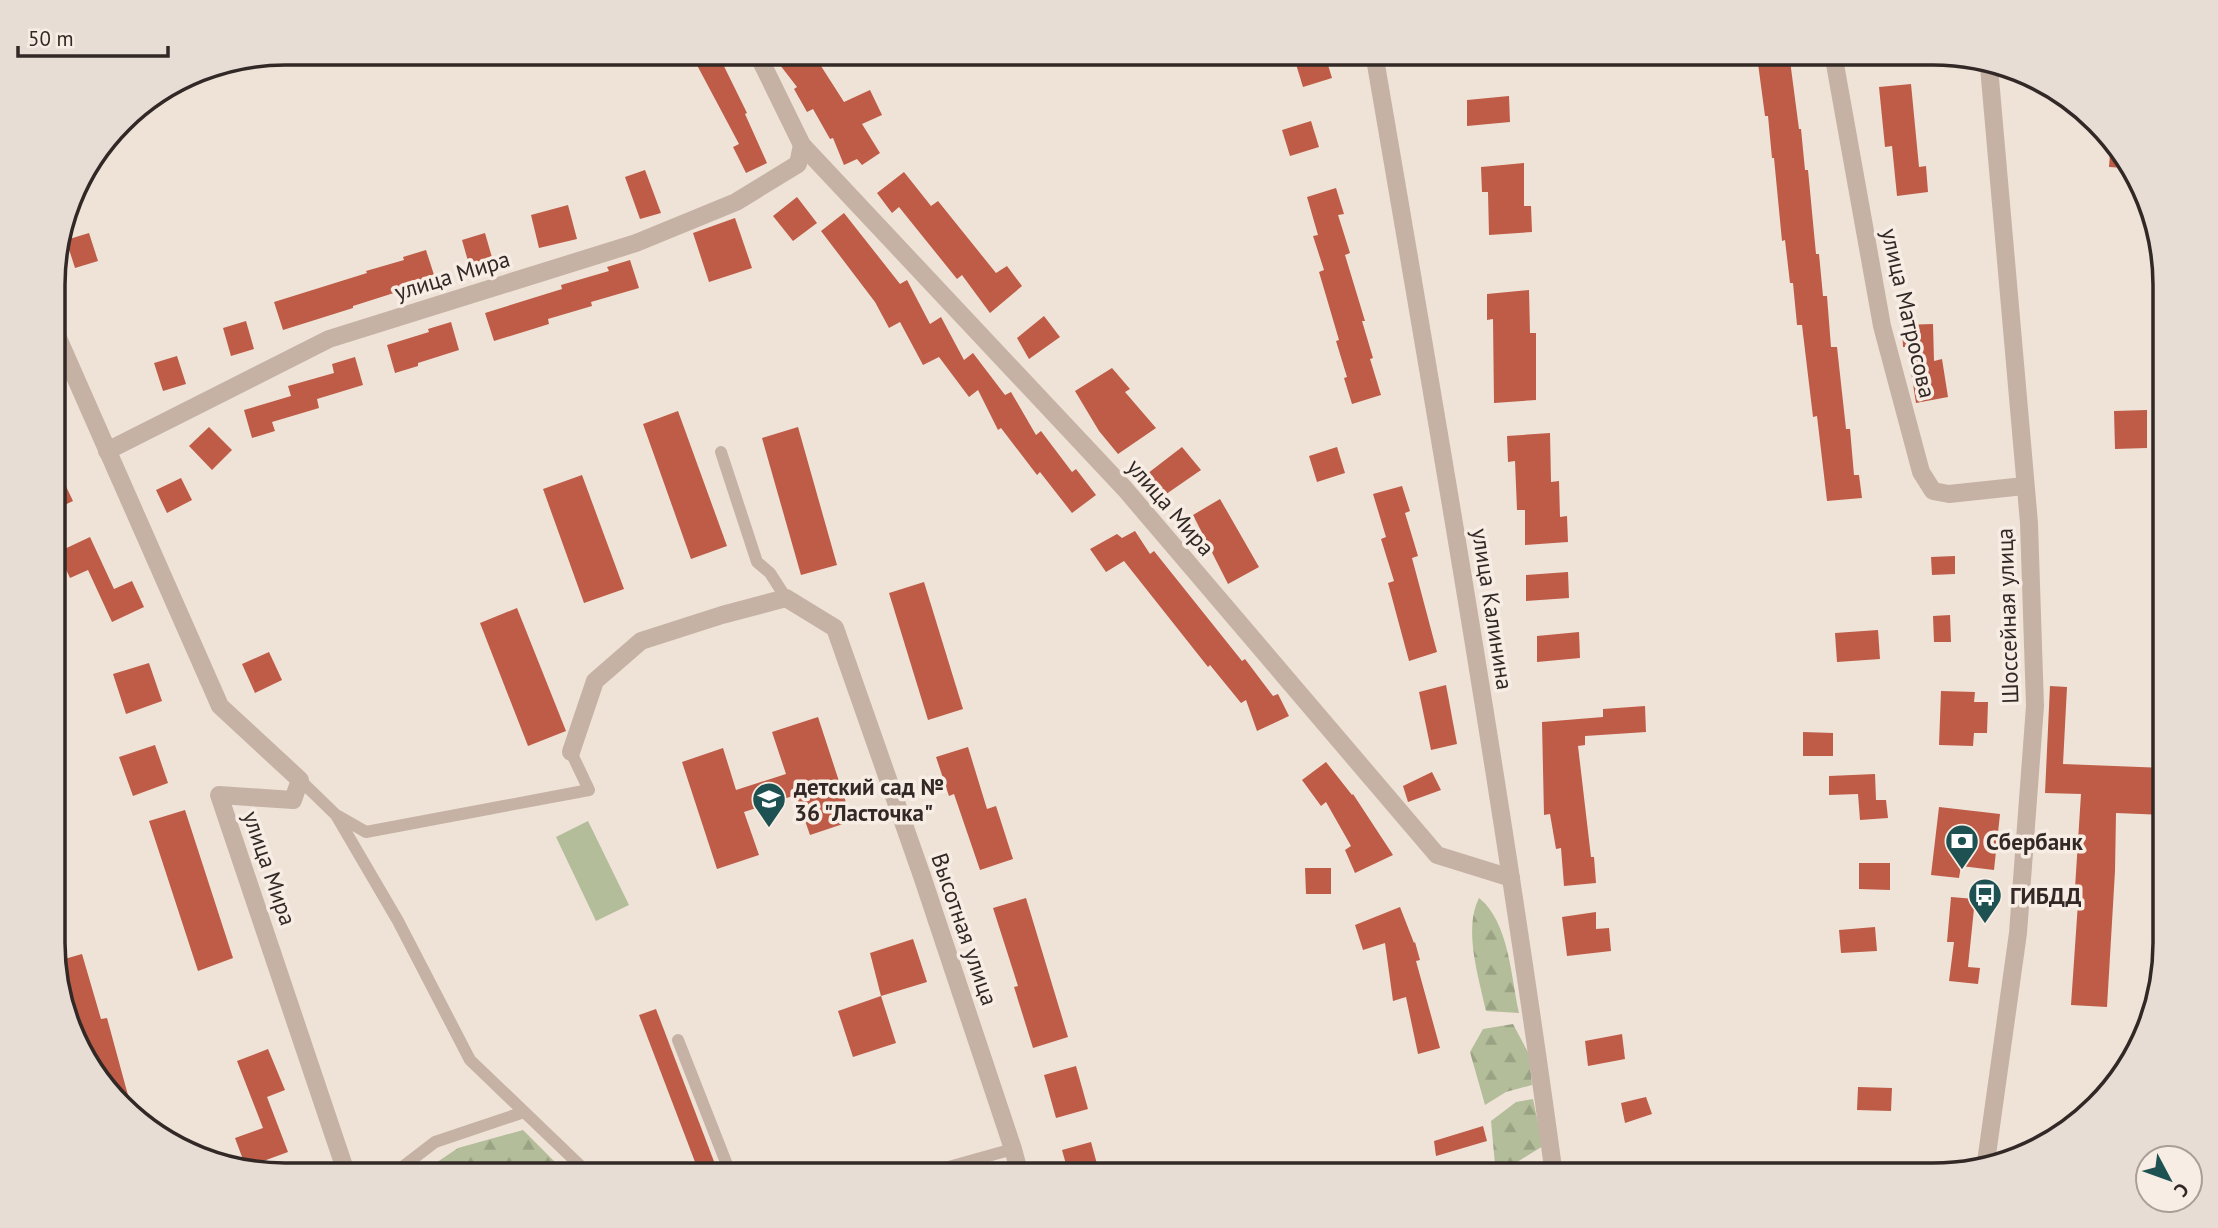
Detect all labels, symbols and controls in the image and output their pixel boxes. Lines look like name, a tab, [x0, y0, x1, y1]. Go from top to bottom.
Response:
scale bar	[18, 14, 168, 58]
text: 50 m	[28, 25, 74, 52]
street label: улица Матросова	[1875, 225, 1943, 401]
street label: улица Мира	[391, 244, 513, 306]
street label: улица Мира	[1121, 452, 1221, 562]
street label: улица Калинина	[1466, 526, 1520, 692]
street label: Шоссейная улица	[1989, 528, 2025, 704]
place label: детский сад № 36 "Ласточка"	[793, 772, 944, 827]
school or university icon: детский сад № 36 "Ласточка"	[750, 780, 788, 829]
street label: улица Мира	[237, 807, 303, 929]
bank icon: Сбербанк	[1943, 822, 1981, 871]
place label: Сбербанк	[1986, 827, 2083, 856]
street label: Высотная улица	[925, 849, 1005, 1009]
bus stop icon: ГИБДД	[1966, 876, 2004, 925]
place label: ГИБДД	[2010, 881, 2082, 910]
north arrow	[2134, 1144, 2204, 1214]
text: С	[2169, 1178, 2194, 1202]

